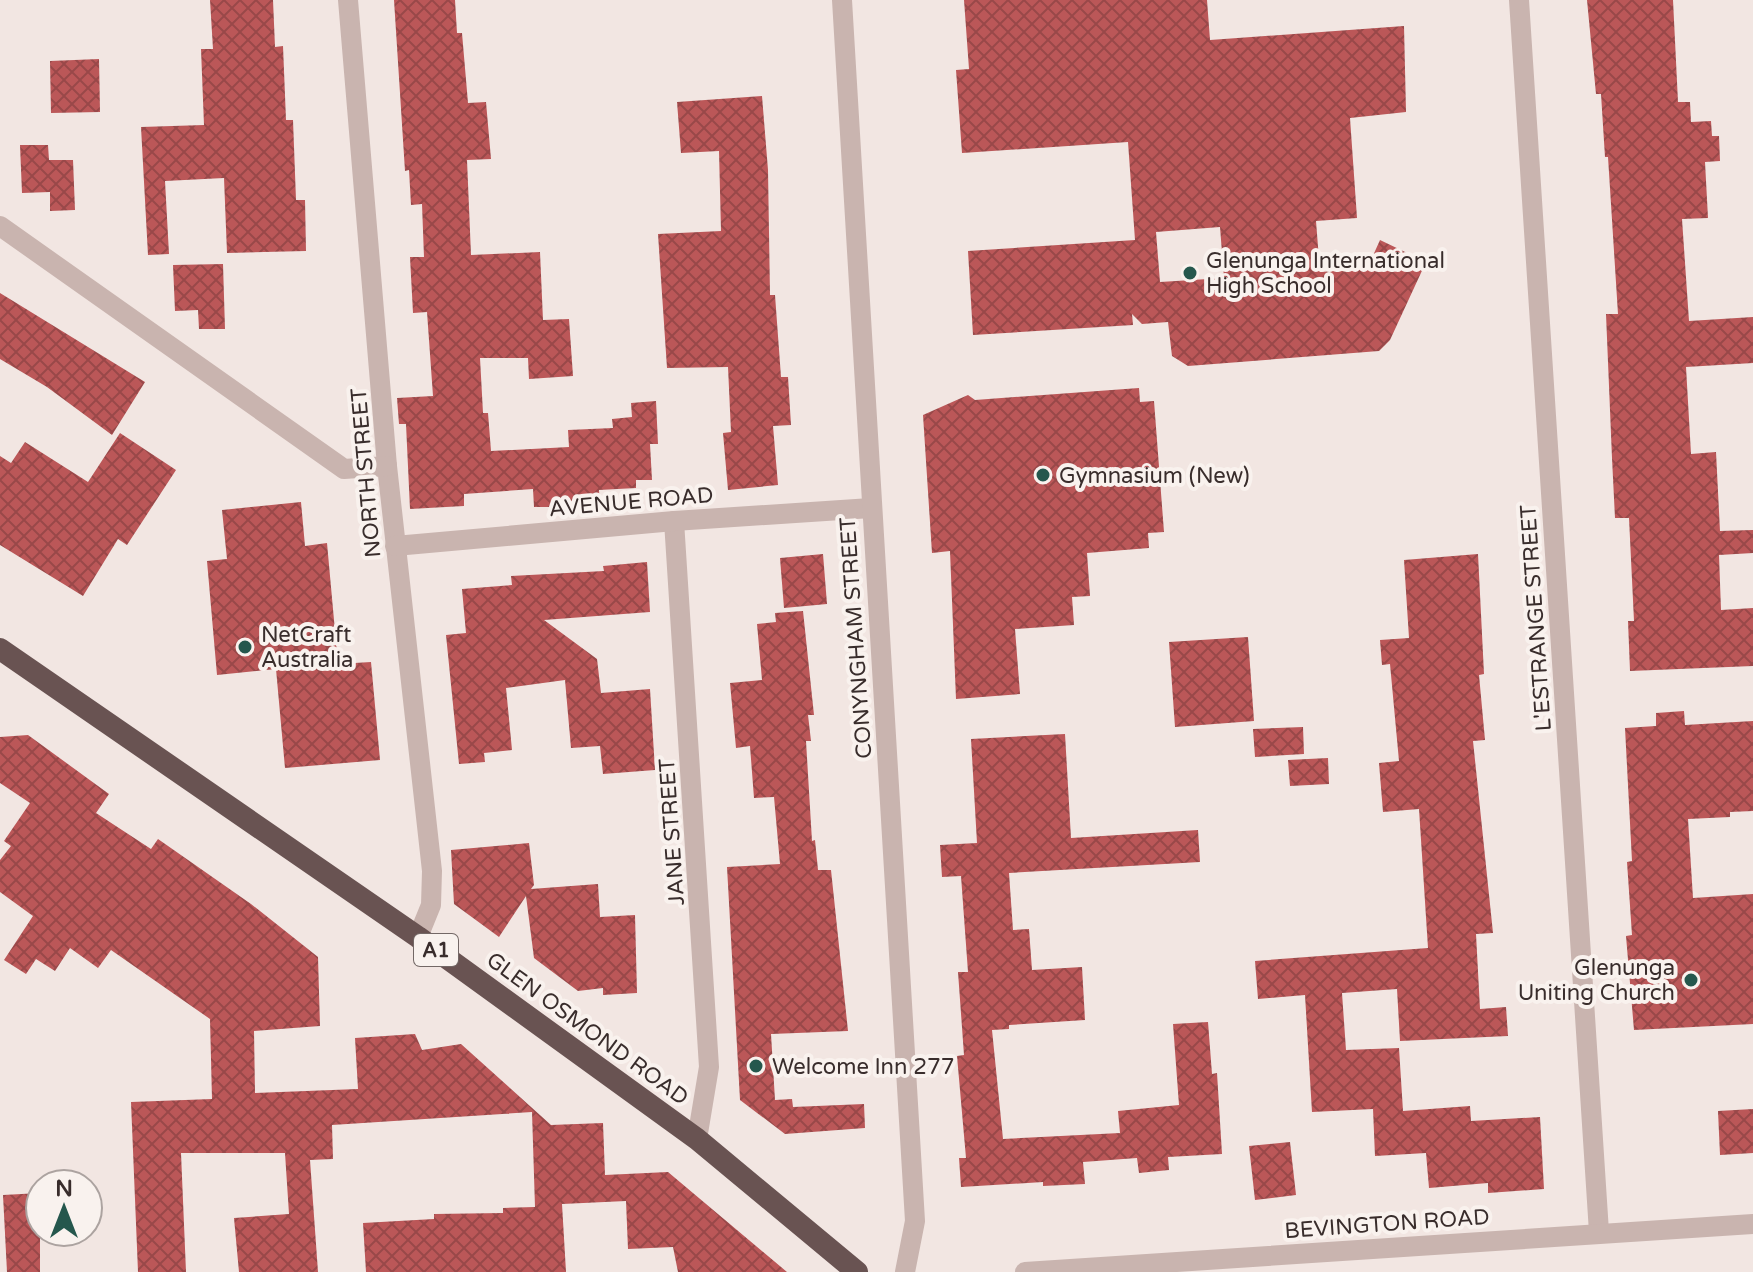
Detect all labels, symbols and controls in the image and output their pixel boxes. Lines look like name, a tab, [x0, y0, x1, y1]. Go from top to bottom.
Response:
place label: Glenunga International High School	[1206, 248, 1445, 299]
marker: Glenunga International High School	[1181, 264, 1199, 282]
street label: NORTH STREET	[346, 386, 386, 559]
place label: Gymnasium (New)	[1059, 463, 1250, 489]
marker: Gymnasium (New)	[1034, 466, 1052, 484]
street label: AVENUE ROAD	[548, 482, 714, 522]
street label: L'ESTRANGE STREET	[1515, 503, 1557, 732]
street label: CONYNGHAM STREET	[835, 516, 877, 760]
place label: NetCraft Australia	[261, 622, 354, 673]
marker: NetCraft Australia	[236, 638, 254, 656]
street label: JANE STREET	[654, 757, 690, 906]
road number: A1	[414, 934, 458, 966]
street label: GLEN OSMOND ROAD	[481, 947, 693, 1111]
place label: Glenunga Uniting Church	[1518, 955, 1675, 1006]
marker: Glenunga Uniting Church	[1682, 971, 1700, 989]
place label: Welcome Inn 277	[772, 1054, 955, 1080]
marker: Welcome Inn 277	[747, 1057, 765, 1075]
north arrow	[24, 1168, 104, 1248]
text: N	[55, 1176, 73, 1202]
street label: BEVINGTON ROAD	[1284, 1204, 1490, 1244]

